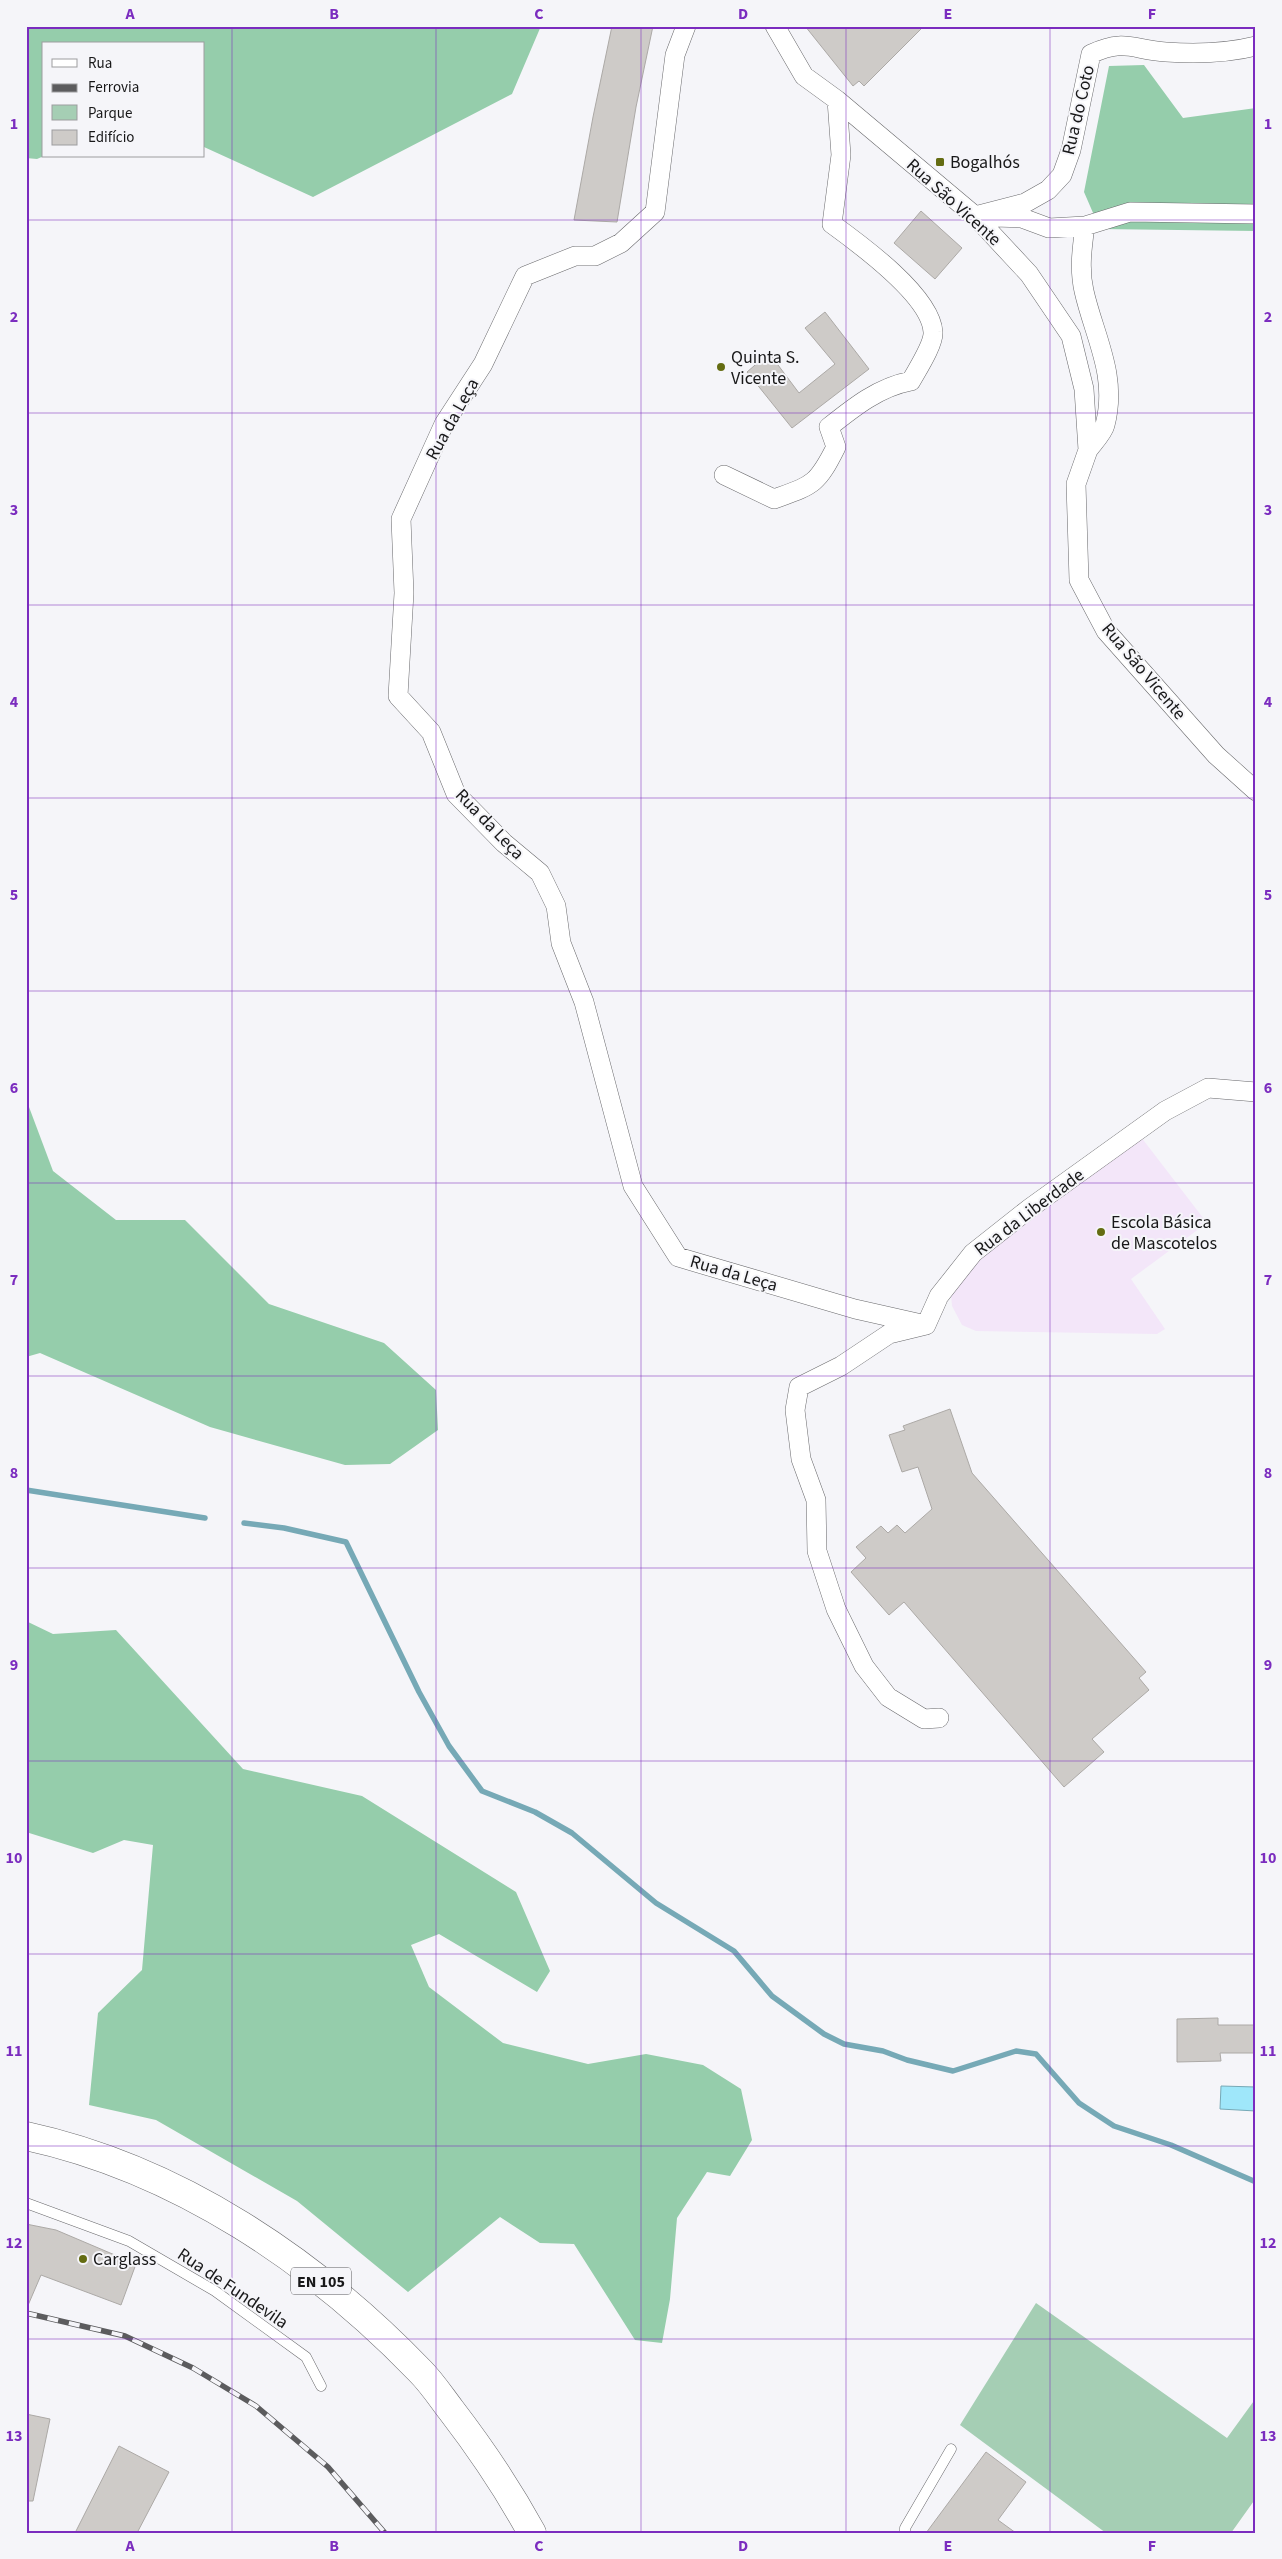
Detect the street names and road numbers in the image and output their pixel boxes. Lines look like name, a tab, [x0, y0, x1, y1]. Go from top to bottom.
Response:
street label: Rua do Coto	[1056, 63, 1101, 157]
street label: Rua São Vicente	[901, 153, 1007, 252]
street label: Rua da Leça	[420, 374, 485, 465]
street label: Rua São Vicente	[1096, 617, 1192, 725]
street label: Rua da Leça	[449, 783, 530, 865]
street label: Rua da Liberdade	[969, 1163, 1089, 1262]
street label: Rua da Leça	[687, 1249, 781, 1298]
street label: Rua de Fundevila	[172, 2242, 293, 2335]
road number: EN 105	[291, 2268, 351, 2294]

